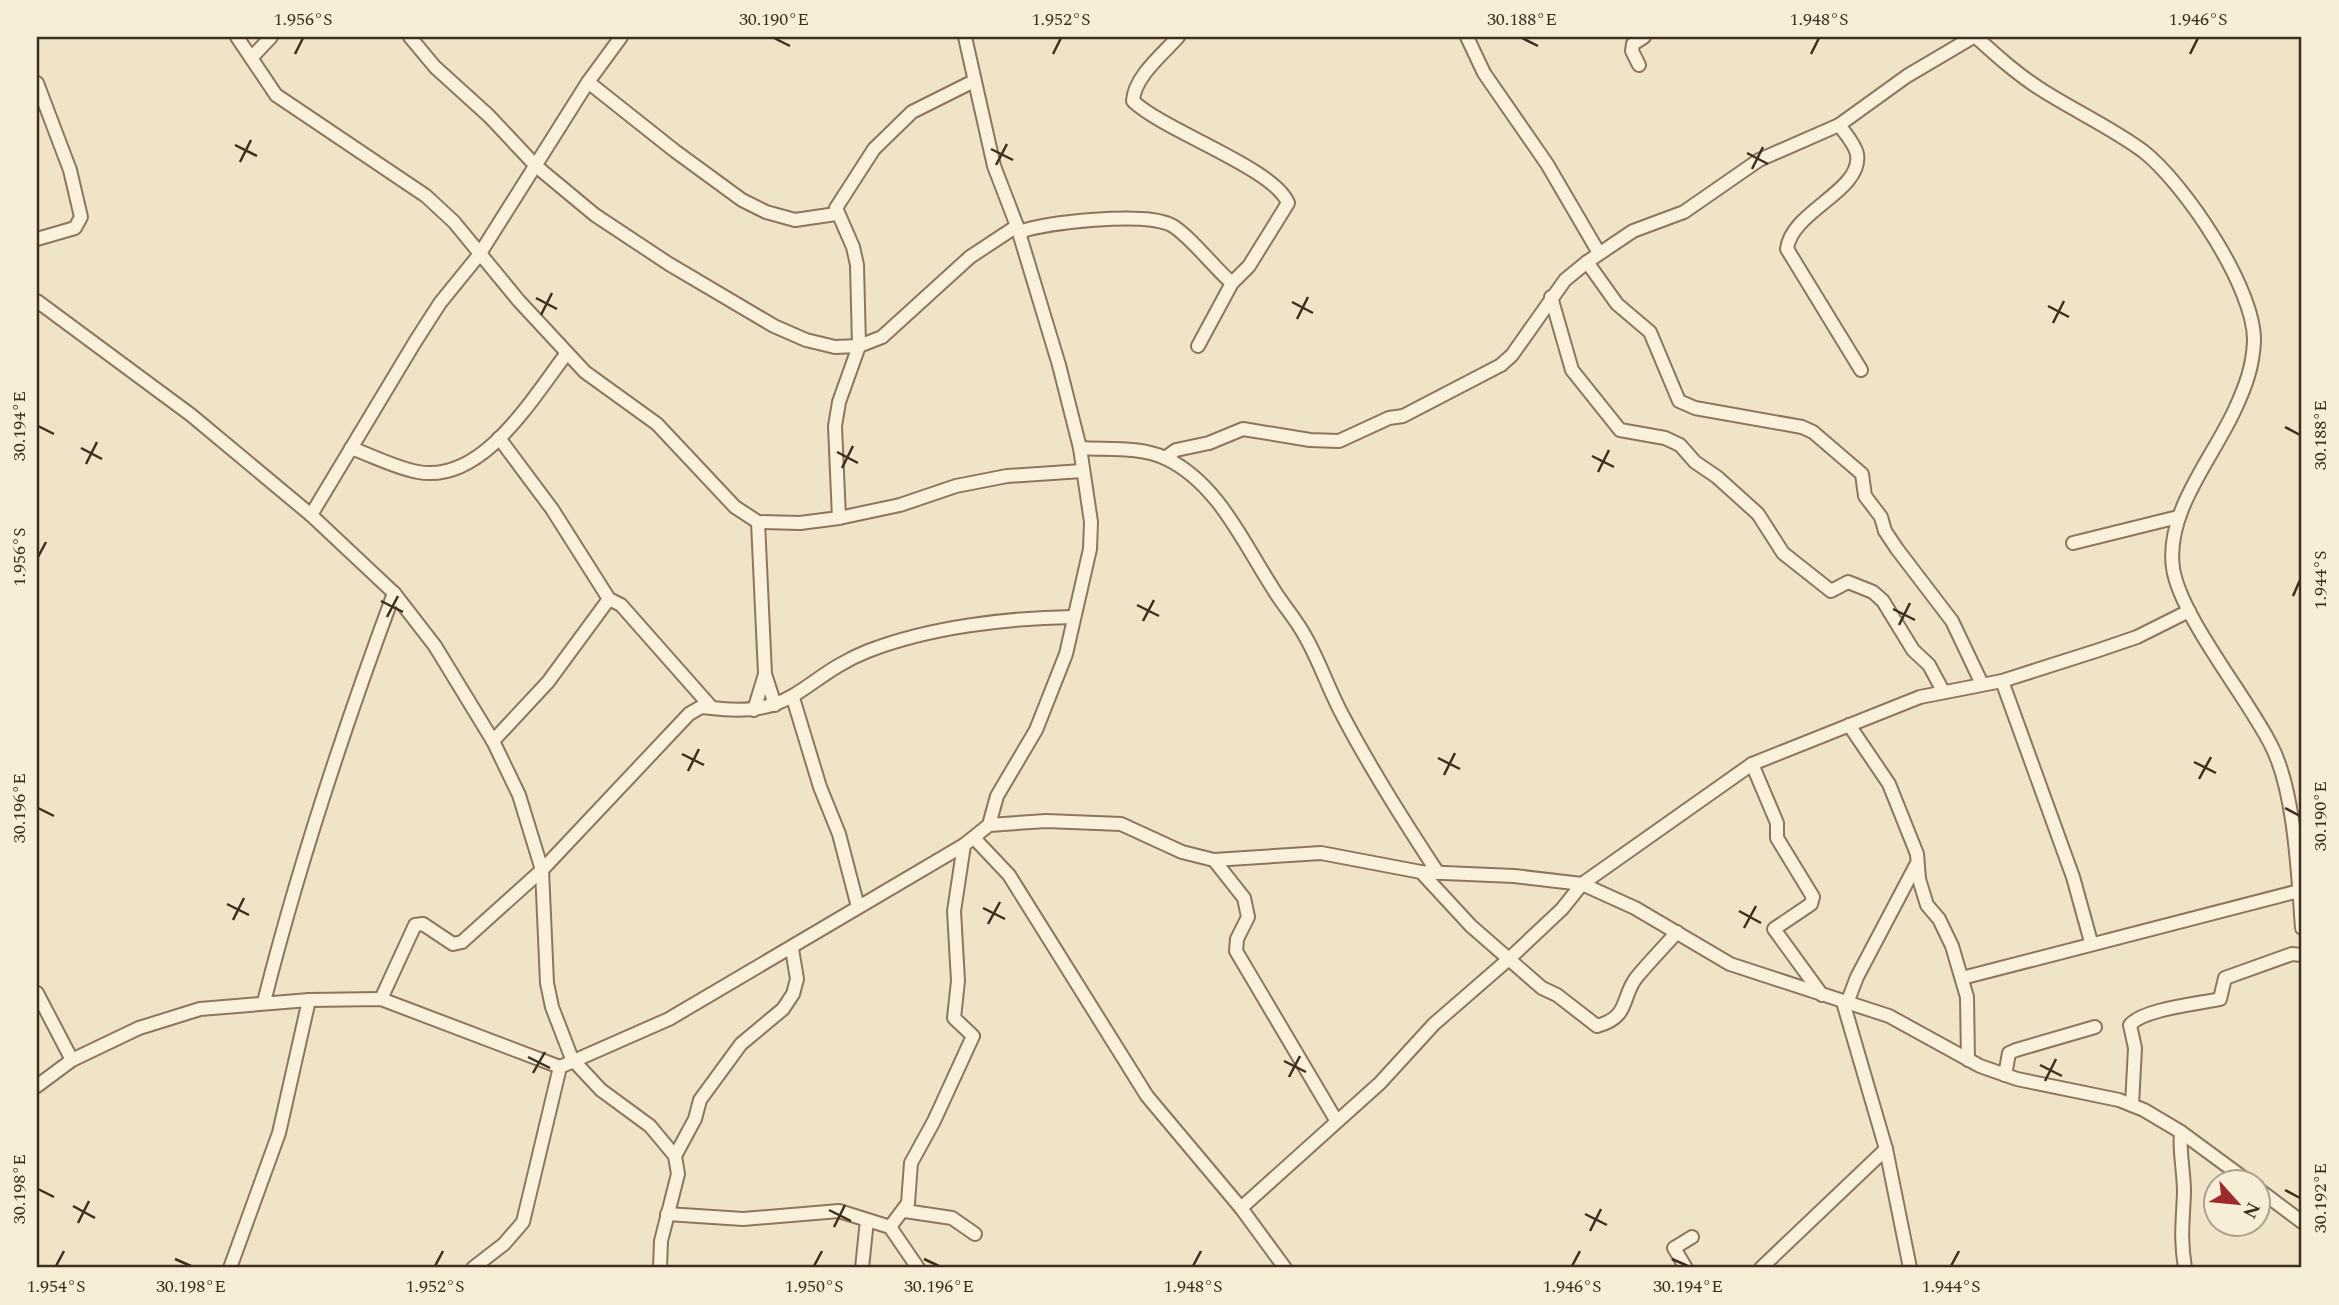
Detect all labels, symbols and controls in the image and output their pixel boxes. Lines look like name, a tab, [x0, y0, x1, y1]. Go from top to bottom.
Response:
text: 1.956°S	[273, 6, 333, 33]
text: 30.190°E	[739, 6, 809, 33]
text: 1.952°S	[1031, 6, 1091, 33]
text: 30.188°E	[1487, 6, 1557, 33]
text: 1.948°S	[1789, 6, 1849, 33]
text: 1.946°S	[2168, 6, 2228, 33]
text: 30.194°E	[6, 391, 33, 461]
text: 30.188°E	[2307, 400, 2334, 470]
text: 1.956°S	[6, 527, 33, 587]
text: 1.944°S	[2307, 550, 2334, 610]
text: 30.196°E	[6, 773, 33, 843]
text: 30.190°E	[2307, 781, 2334, 851]
text: 30.198°E	[6, 1154, 33, 1224]
text: 30.192°E	[2307, 1163, 2334, 1233]
north arrow	[2202, 1168, 2272, 1238]
text: N	[2234, 1197, 2267, 1224]
text: 1.954°S	[26, 1273, 86, 1300]
text: 30.198°E	[156, 1273, 226, 1300]
text: 1.952°S	[405, 1273, 465, 1300]
text: 1.950°S	[784, 1273, 844, 1300]
text: 30.196°E	[904, 1273, 974, 1300]
text: 1.948°S	[1163, 1273, 1223, 1300]
text: 1.946°S	[1542, 1273, 1602, 1300]
text: 30.194°E	[1653, 1273, 1723, 1300]
text: 1.944°S	[1921, 1273, 1981, 1300]

